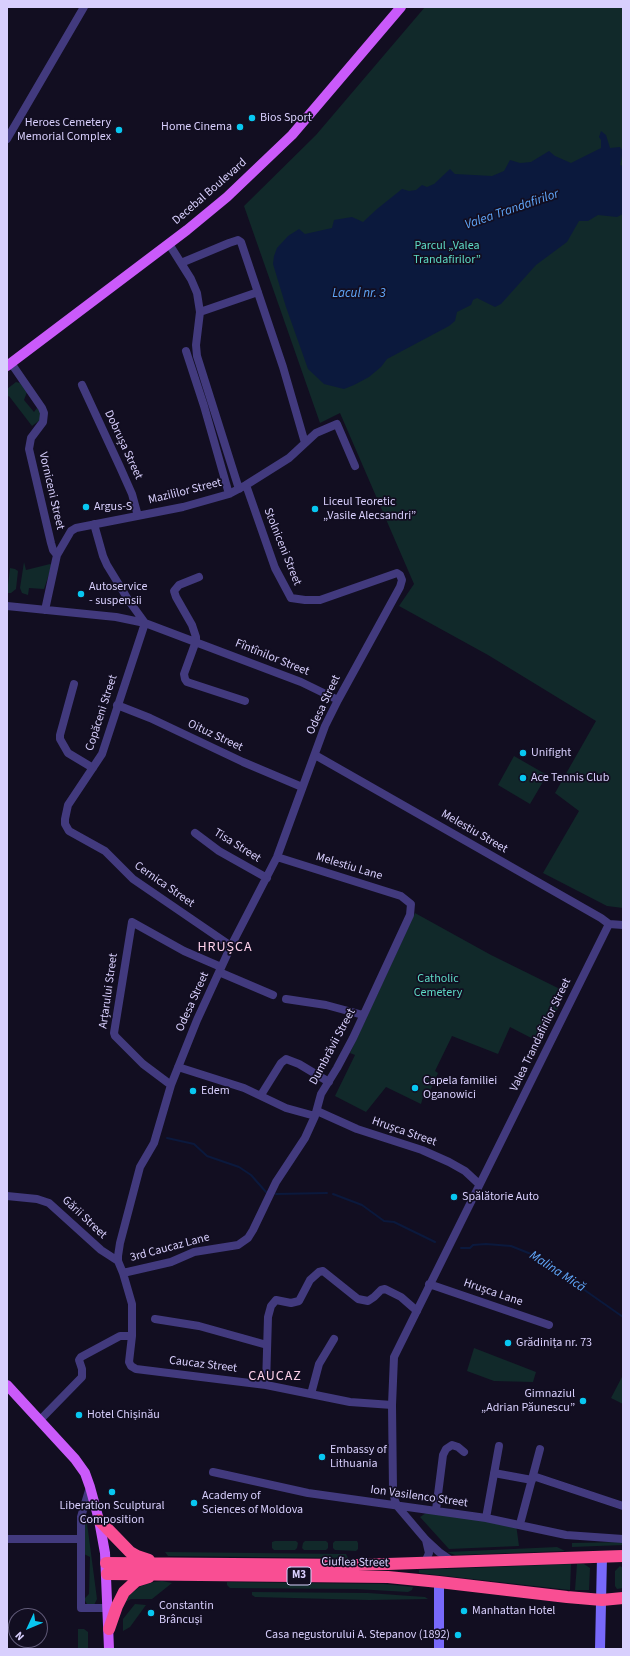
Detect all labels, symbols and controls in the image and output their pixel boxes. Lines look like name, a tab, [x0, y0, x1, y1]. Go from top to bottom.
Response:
place label: Bios Sport	[260, 111, 312, 125]
marker: Bios Sport	[247, 113, 257, 123]
place label: Heroes Cemetery Memorial Complex	[17, 116, 111, 144]
place label: Home Cinema	[161, 120, 232, 134]
marker: Home Cinema	[235, 122, 245, 132]
marker: Heroes Cemetery Memorial Complex	[114, 125, 124, 135]
street label: Decebal Boulevard	[170, 156, 250, 228]
water label: Valea Trandafirilor	[463, 187, 561, 233]
park label: Parcul „Valea Trandafirilor”	[413, 239, 481, 267]
water label: Lacul nr. 3	[332, 286, 386, 302]
street label: Dobrușa Street	[101, 408, 145, 482]
street label: Vorniceni Street	[35, 451, 67, 531]
street label: Mazililor Street	[147, 476, 223, 508]
place label: Liceul Teoretic „Vasile Alecsandri”	[323, 495, 416, 523]
place label: Argus-S	[94, 500, 132, 514]
marker: Argus-S	[81, 502, 91, 512]
marker: Liceul Teoretic „Vasile Alecsandri”	[310, 504, 320, 514]
street label: Stolniceni Street	[260, 506, 304, 588]
place label: Autoservice - suspensii	[89, 580, 148, 608]
marker: Autoservice - suspensii	[76, 589, 86, 599]
street label: Fîntînilor Street	[233, 637, 311, 679]
street label: Copăceni Street	[83, 673, 121, 753]
street label: Odesa Street	[304, 673, 344, 737]
street label: Oituz Street	[185, 717, 245, 755]
place label: Unifight	[531, 746, 571, 760]
marker: Unifight	[518, 748, 528, 758]
place label: Ace Tennis Club	[531, 771, 609, 785]
marker: Ace Tennis Club	[518, 773, 528, 783]
street label: Melestiu Street	[438, 807, 510, 857]
street label: Tisa Street	[211, 826, 263, 866]
street label: Melestiu Lane	[314, 850, 384, 884]
street label: Cernica Street	[131, 859, 197, 911]
district label: HRUȘCA	[197, 940, 253, 956]
street label: Arțarului Street	[97, 952, 121, 1030]
street label: Odesa Street	[173, 970, 213, 1034]
park label: Catholic Cemetery	[414, 972, 462, 1000]
street label: Valea Trandafirilor Street	[507, 976, 575, 1094]
street label: Dumbrăvii Street	[307, 1006, 359, 1088]
place label: Capela familiei Oganowici	[423, 1074, 497, 1102]
marker: Capela familiei Oganowici	[410, 1083, 420, 1093]
place label: Edem	[201, 1084, 230, 1098]
marker: Edem	[188, 1086, 198, 1096]
street label: Hrușca Street	[370, 1114, 438, 1150]
place label: Spălătorie Auto	[462, 1190, 539, 1204]
marker: Spălătorie Auto	[449, 1192, 459, 1202]
street label: Gării Street	[59, 1194, 109, 1242]
street label: 3rd Caucaz Lane	[129, 1230, 211, 1266]
water label: Malina Mică	[526, 1248, 588, 1296]
street label: Hrușca Lane	[461, 1276, 525, 1310]
place label: Grădinița nr. 73	[516, 1336, 592, 1350]
marker: Grădinița nr. 73	[503, 1338, 513, 1348]
street label: Caucaz Street	[168, 1354, 238, 1376]
district label: CAUCAZ	[248, 1369, 302, 1385]
place label: Gimnaziul „Adrian Păunescu”	[481, 1387, 575, 1415]
marker: Gimnaziul „Adrian Păunescu”	[578, 1396, 588, 1406]
place label: Hotel Chișinău	[87, 1408, 160, 1422]
marker: Hotel Chișinău	[74, 1410, 84, 1420]
place label: Embassy of Lithuania	[330, 1443, 387, 1471]
marker: Embassy of Lithuania	[317, 1452, 327, 1462]
street label: Ion Vasilenco Street	[369, 1483, 469, 1511]
marker: Liberation Sculptural Composition	[107, 1487, 117, 1497]
place label: Academy of Sciences of Moldova	[202, 1489, 303, 1517]
marker: Academy of Sciences of Moldova	[189, 1498, 199, 1508]
place label: Liberation Sculptural Composition	[59, 1499, 165, 1527]
street label: Ciuflea Street	[321, 1555, 389, 1571]
road number: M3	[287, 1567, 311, 1585]
place label: Constantin Brâncuși	[159, 1599, 214, 1627]
place label: Manhattan Hotel	[472, 1604, 555, 1618]
marker: Manhattan Hotel	[459, 1606, 469, 1616]
north arrow	[8, 1608, 48, 1648]
marker: Constantin Brâncuși	[146, 1608, 156, 1618]
text: N	[12, 1628, 28, 1644]
place label: Casa negustorului A. Stepanov (1892)	[265, 1628, 450, 1642]
marker: Casa negustorului A. Stepanov (1892)	[453, 1630, 463, 1640]

